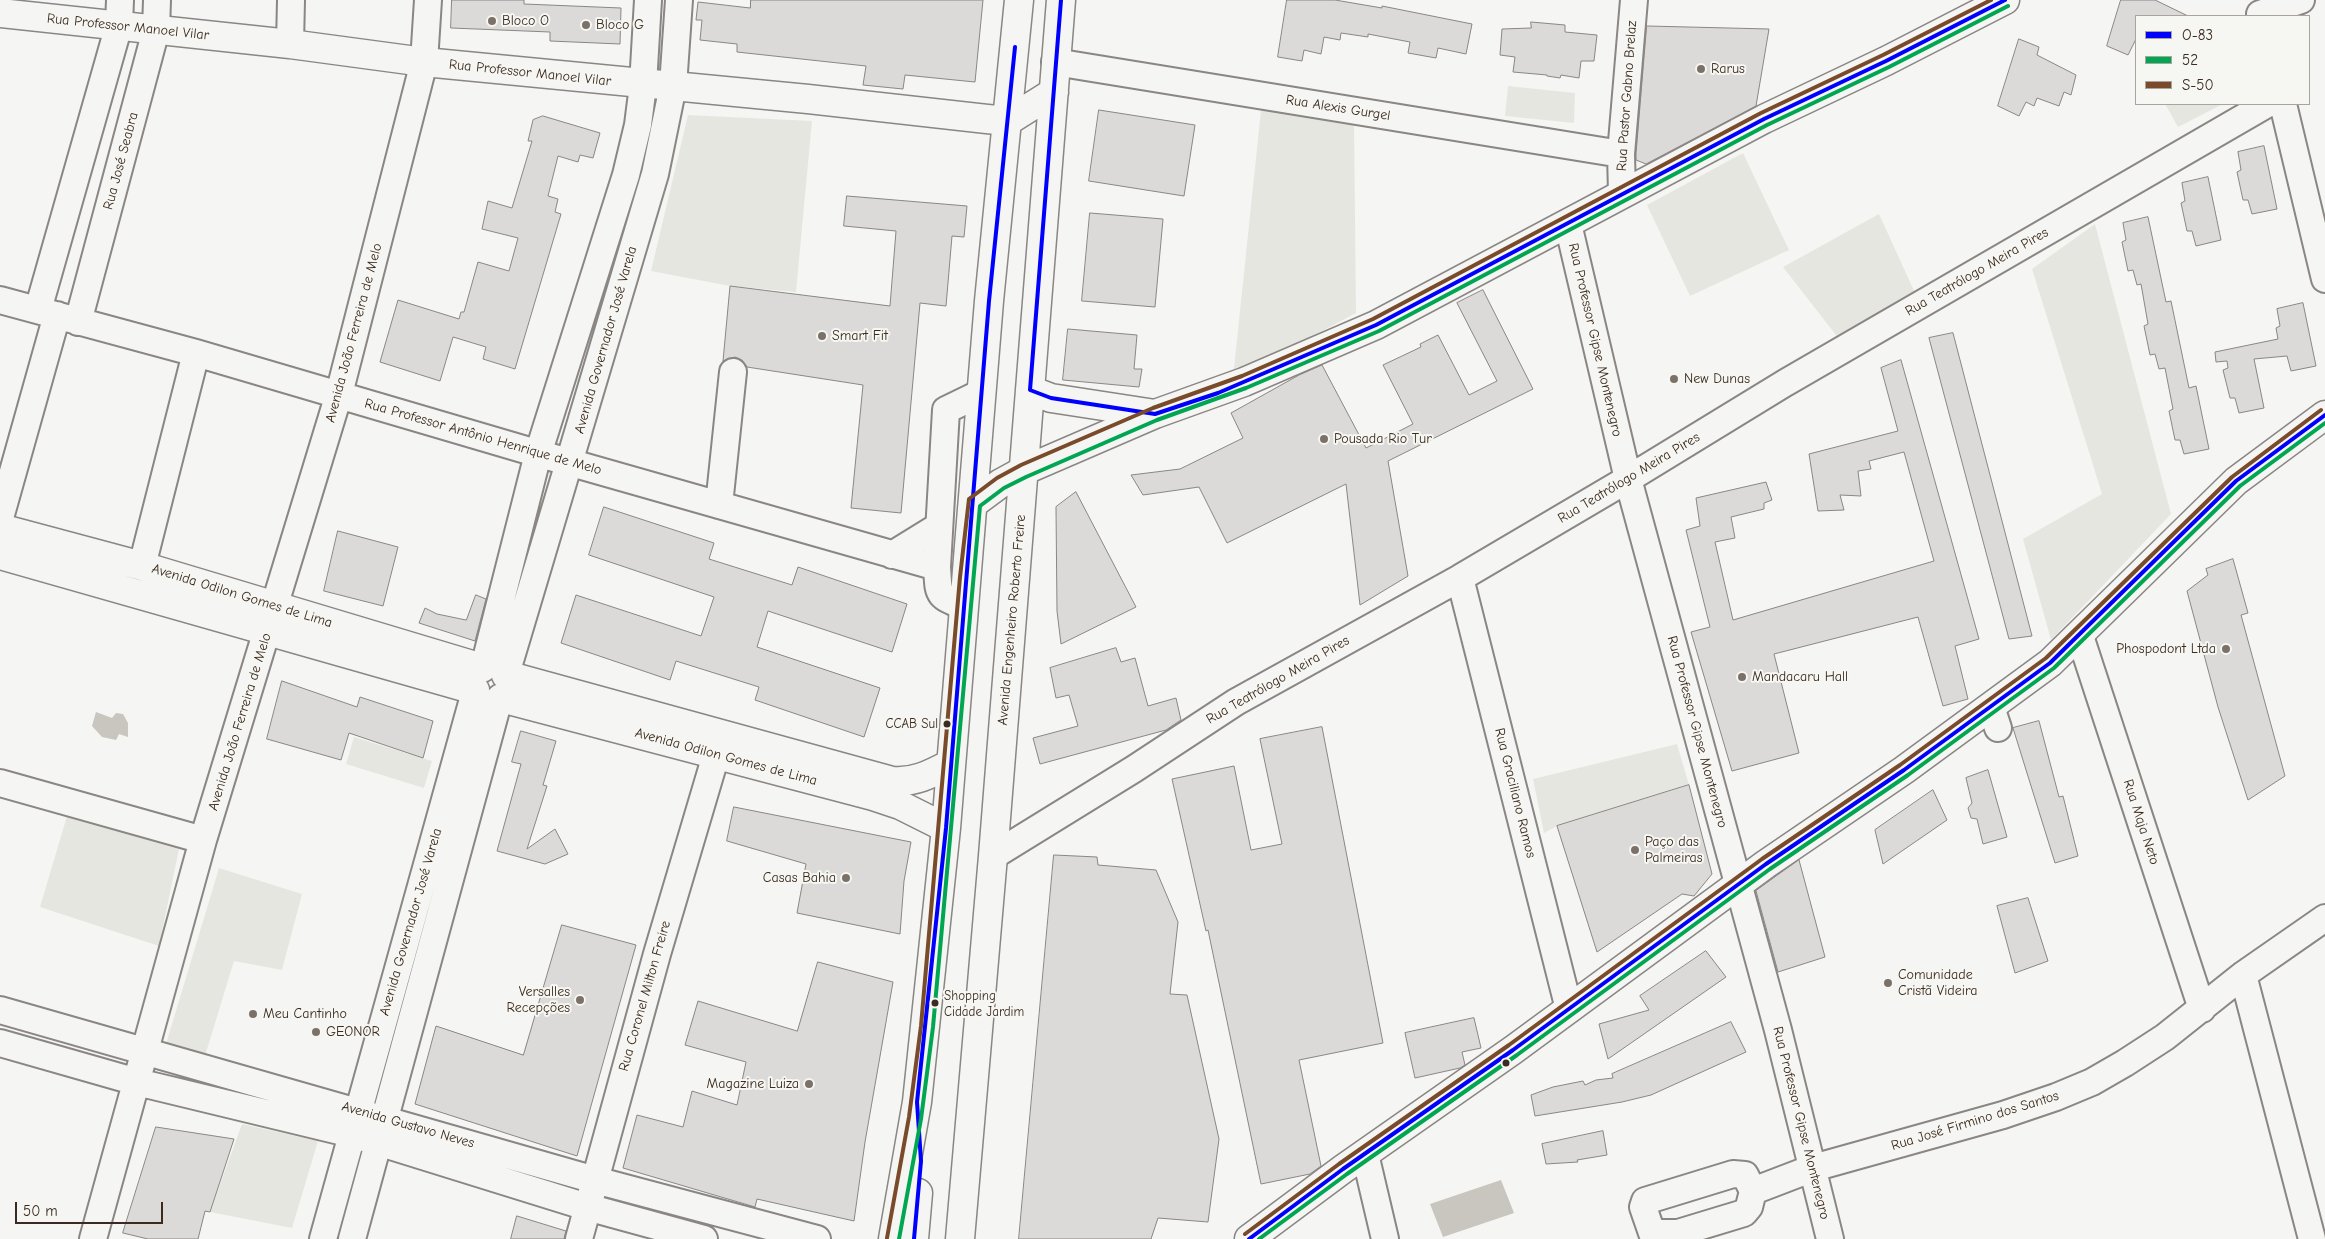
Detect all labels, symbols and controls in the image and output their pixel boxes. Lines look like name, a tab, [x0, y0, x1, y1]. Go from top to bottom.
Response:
street label: Rua Professor Manoel Vilar	[46, 10, 210, 44]
place label: Bloco O	[502, 13, 549, 29]
marker: Bloco O	[486, 15, 498, 27]
legend	[2135, 15, 2310, 105]
place label: Bloco G	[596, 17, 644, 33]
marker: Bloco G	[580, 19, 592, 31]
street label: Rua Pastor Gabno Brelaz	[1613, 20, 1641, 172]
text: O-83	[2182, 26, 2213, 44]
text: 52	[2182, 51, 2198, 69]
street label: Rua Professor Manoel Vilar	[448, 56, 612, 90]
place label: Rarus	[1711, 61, 1745, 77]
marker: Rarus	[1695, 63, 1707, 75]
text: S-50	[2182, 76, 2214, 94]
street label: Rua Alexis Gurgel	[1284, 91, 1392, 125]
street label: Rua José Seabra	[100, 110, 142, 212]
street label: Rua Teatrólogo Meira Pires	[1902, 224, 2052, 320]
street label: Avenida João Ferreira de Melo	[322, 242, 386, 424]
street label: Rua Professor Gipse Montenegro	[1565, 242, 1625, 438]
street label: Avenida Governador José Varela	[571, 244, 641, 436]
place label: Smart Fit	[832, 328, 888, 344]
marker: Smart Fit	[816, 330, 828, 342]
place label: New Dunas	[1684, 371, 1750, 387]
marker: New Dunas	[1668, 373, 1680, 385]
street label: Rua Professor Antônio Henrique de Melo	[363, 395, 603, 479]
street label: Rua Teatrólogo Meira Pires	[1555, 429, 1703, 527]
place label: Pousada Rio Tur	[1334, 431, 1432, 447]
marker: Pousada Rio Tur	[1318, 433, 1330, 445]
street label: Avenida Engenheiro Roberto Freire	[994, 514, 1030, 726]
street label: Avenida Odilon Gomes de Lima	[150, 560, 334, 632]
street label: Avenida João Ferreira de Melo	[205, 631, 275, 813]
street label: Rua Teatrólogo Meira Pires	[1203, 632, 1353, 728]
street label: Rua Professor Gipse Montenegro	[1663, 634, 1731, 830]
place label: Phospodont Ltda	[2116, 641, 2216, 657]
marker: Phospodont Ltda	[2220, 643, 2232, 655]
place label: Mandacaru Hall	[1752, 669, 1848, 685]
marker: Mandacaru Hall	[1736, 671, 1748, 683]
place label: CCAB Sul	[885, 716, 938, 732]
marker: CCAB Sul	[942, 719, 952, 729]
street label: Avenida Odilon Gomes de Lima	[633, 725, 819, 789]
street label: Rua Graciliano Ramos	[1491, 726, 1539, 860]
street label: Rua Maja Neto	[2119, 777, 2163, 867]
street label: Avenida Governador José Varela	[376, 826, 446, 1018]
place label: Paço das Palmeiras	[1645, 834, 1703, 866]
marker: Paço das Palmeiras	[1629, 844, 1641, 856]
place label: Casas Bahia	[763, 870, 836, 886]
marker: Casas Bahia	[840, 872, 852, 884]
street label: Rua Coronel Milton Freire	[615, 919, 675, 1073]
place label: Comunidade Cristã Videira	[1898, 967, 1977, 1000]
marker: Comunidade Cristã Videira	[1882, 977, 1894, 989]
place label: Versalles Recepções	[507, 984, 570, 1016]
place label: Shopping Cidade Jardim	[944, 988, 1024, 1019]
marker: Versalles Recepções	[574, 994, 586, 1006]
marker: Shopping Cidade Jardim	[930, 998, 940, 1008]
place label: Meu Cantinho	[263, 1006, 347, 1022]
marker: Meu Cantinho	[247, 1008, 259, 1020]
place label: GEONOR	[326, 1024, 380, 1040]
street label: Rua Professor Gipse Montenegro	[1769, 1025, 1833, 1221]
marker: GEONOR	[310, 1026, 322, 1038]
unlabelled marker	[1501, 1058, 1511, 1068]
place label: Magazine Luiza	[707, 1076, 799, 1092]
marker: Magazine Luiza	[803, 1078, 815, 1090]
street label: Rua José Firmino dos Santos	[1889, 1087, 2061, 1155]
street label: Avenida Gustavo Neves	[340, 1098, 476, 1152]
scale bar	[18, 1192, 165, 1224]
text: 50 m	[23, 1202, 58, 1220]

